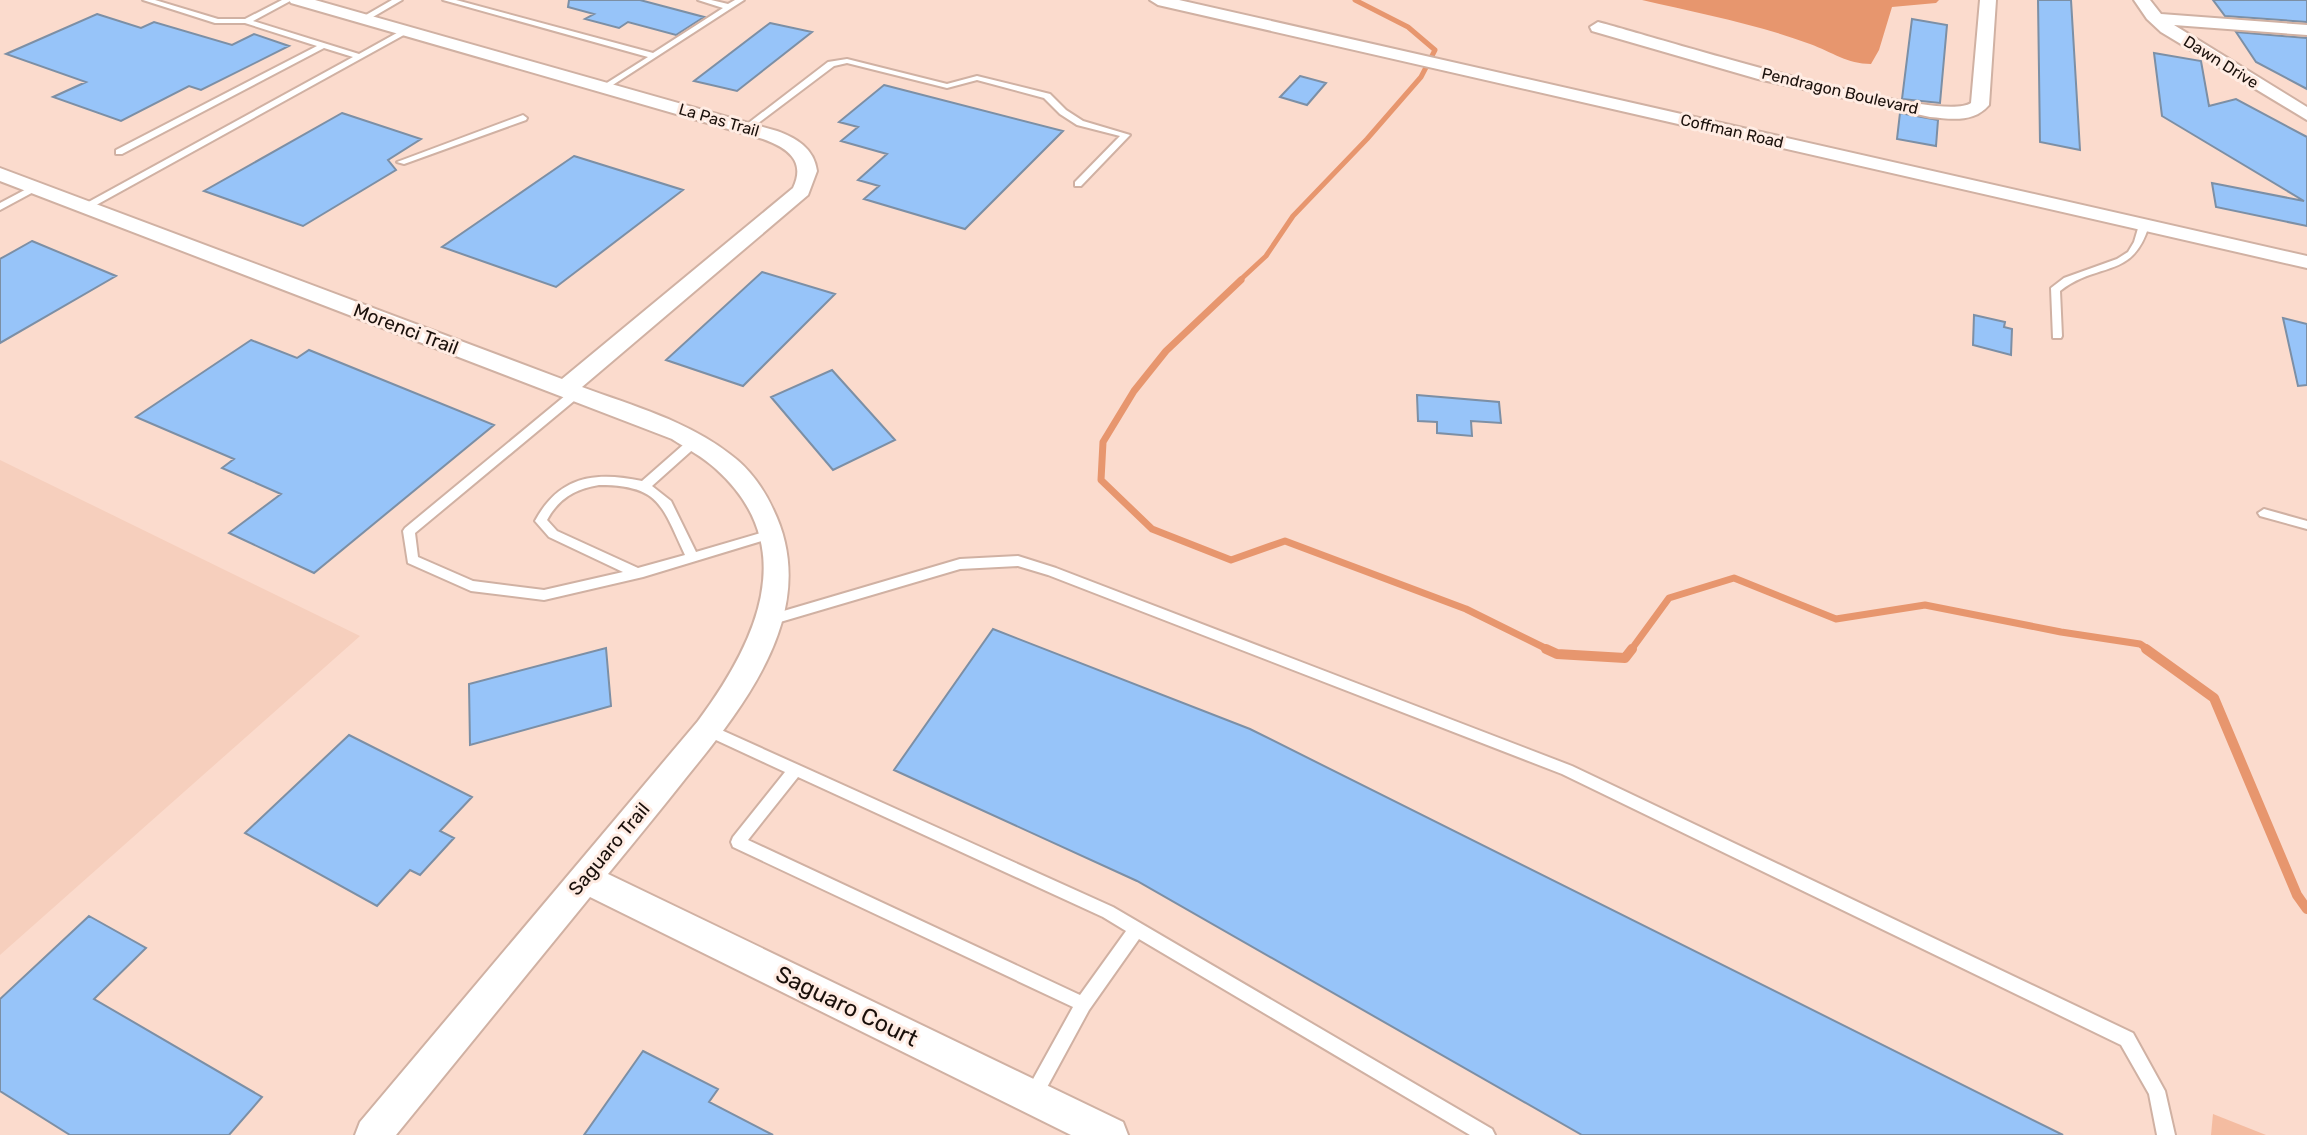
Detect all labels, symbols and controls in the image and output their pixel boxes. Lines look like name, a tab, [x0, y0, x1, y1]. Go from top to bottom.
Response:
street label: Dawn Drive	[2180, 31, 2262, 93]
street label: Pendragon Boulevard	[1760, 64, 1920, 118]
street label: La Pas Trail	[677, 99, 761, 141]
street label: Coffman Road	[1679, 110, 1785, 152]
street label: Morenci Trail	[350, 298, 462, 360]
street label: Saguaro Trail	[564, 798, 654, 900]
street label: Saguaro Court	[771, 960, 923, 1052]

